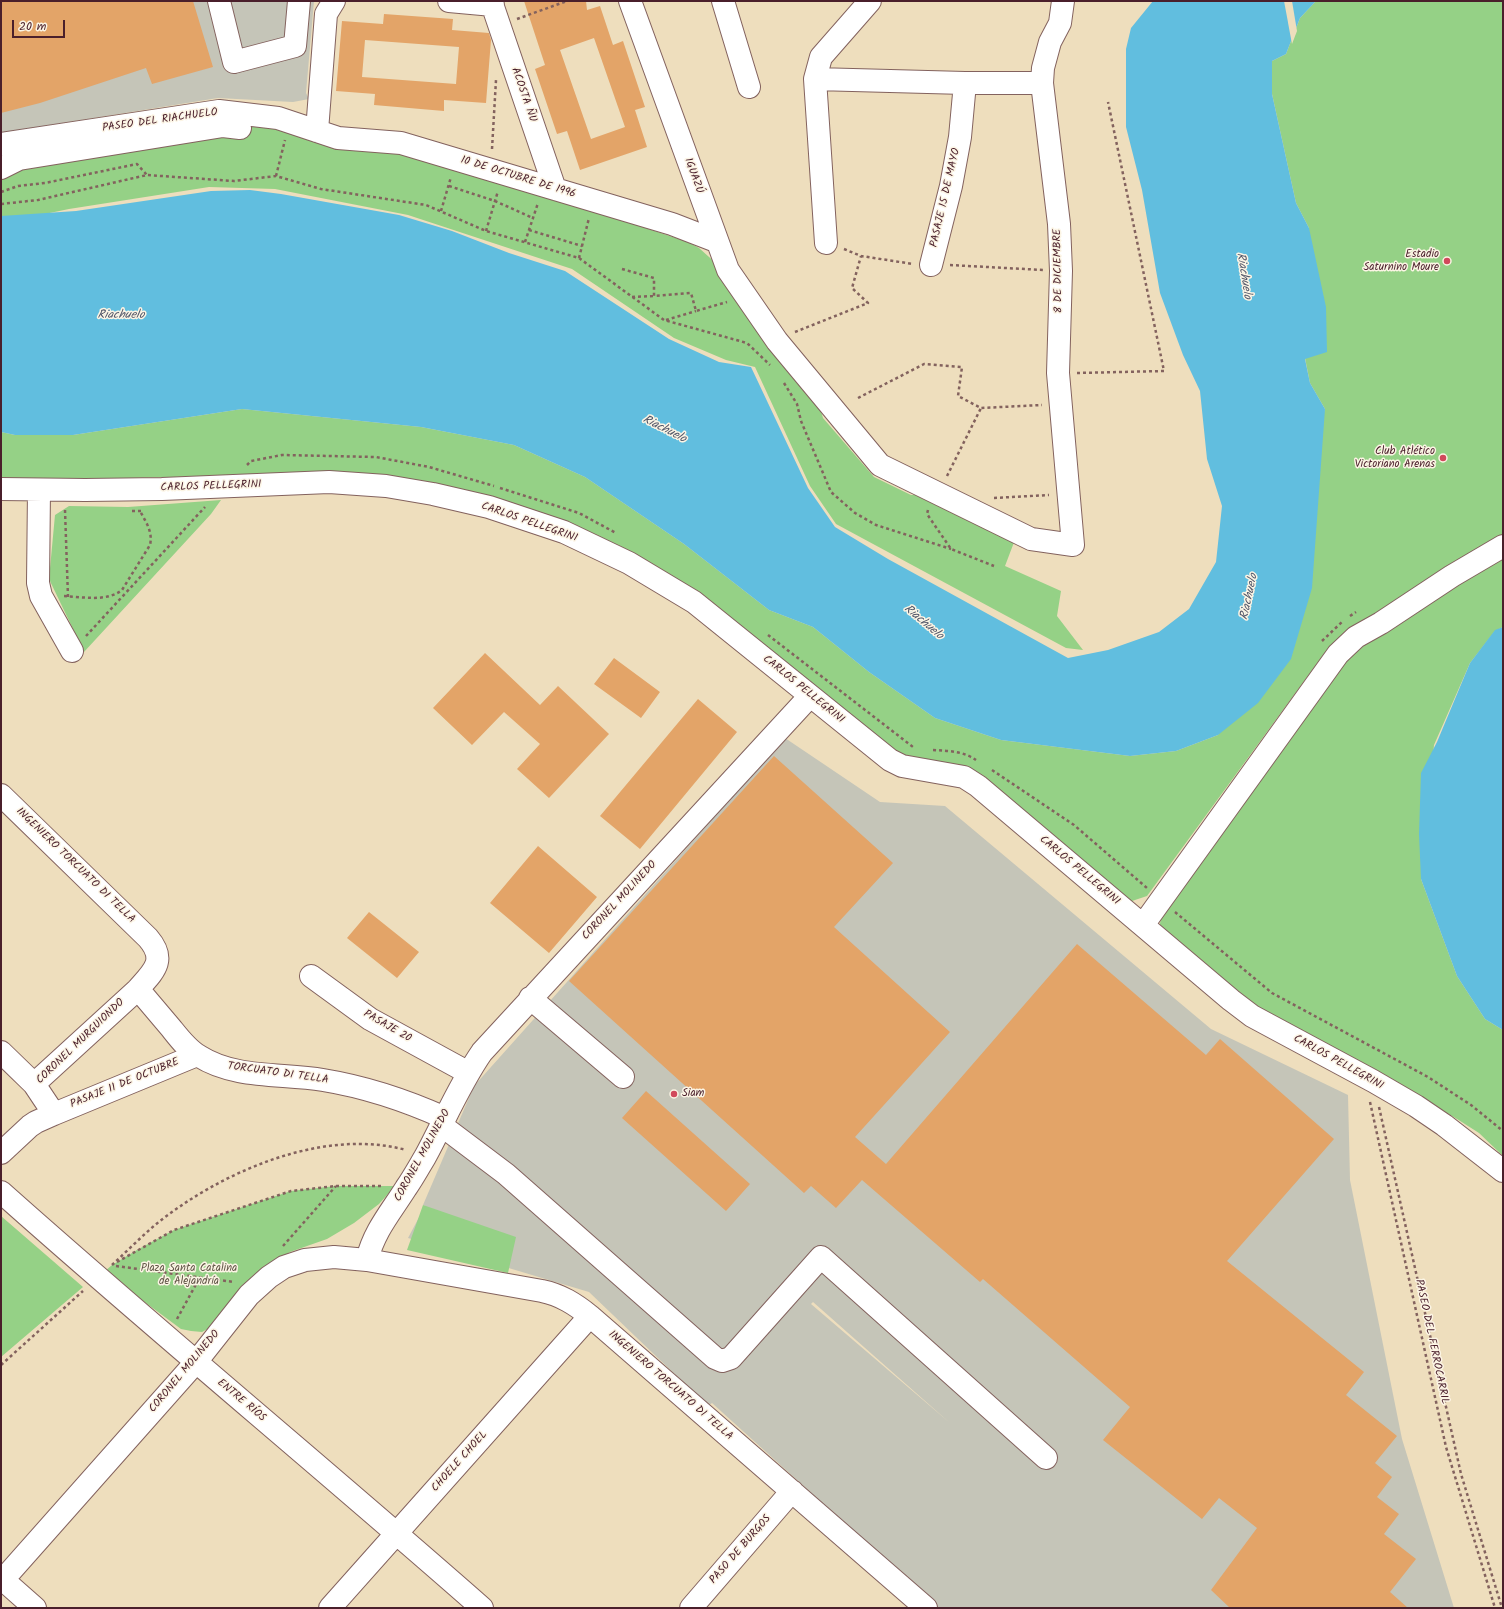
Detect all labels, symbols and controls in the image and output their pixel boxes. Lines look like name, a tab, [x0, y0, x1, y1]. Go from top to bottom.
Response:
scale bar	[14, 12, 67, 38]
text: 20 m	[19, 17, 46, 36]
street label: ACOSTA ÑU	[508, 66, 538, 124]
street label: PASEO DEL RIACHUELO	[102, 106, 218, 136]
street label: PASAJE 15 DE MAYO	[928, 147, 964, 249]
street label: 10 DE OCTUBRE DE 1996	[459, 154, 577, 202]
street label: IGUAZÚ	[681, 156, 705, 196]
street label: 8 DE DICIEMBRE	[1052, 229, 1066, 313]
place label: Estadio Saturnino Moure	[1364, 248, 1439, 274]
water label: Riachuelo	[1232, 252, 1254, 300]
marker: Estadio Saturnino Moure	[1442, 256, 1452, 266]
water label: Riachuelo	[98, 309, 144, 323]
water label: Riachuelo	[640, 413, 688, 447]
place label: Club Atlético Victoriano Arenas	[1355, 445, 1435, 471]
marker: Club Atlético Victoriano Arenas	[1438, 453, 1448, 463]
street label: CARLOS PELLEGRINI	[160, 479, 262, 495]
street label: CARLOS PELLEGRINI	[479, 500, 579, 546]
water label: Riachuelo	[1238, 573, 1262, 621]
water label: Riachuelo	[900, 602, 946, 644]
street label: CARLOS PELLEGRINI	[760, 653, 846, 727]
street label: INGENIERO TORCUATO DI TELLA	[13, 805, 137, 927]
street label: CARLOS PELLEGRINI	[1036, 833, 1122, 909]
street label: CORONEL MOLINEDO	[580, 859, 660, 943]
street label: CORONEL MURGUIONDO	[34, 997, 128, 1087]
street label: PASAJE 20	[361, 1008, 413, 1046]
street label: CARLOS PELLEGRINI	[1291, 1033, 1385, 1093]
street label: PASAJE 11 DE OCTUBRE	[69, 1056, 181, 1112]
street label: TORCUATO DI TELLA	[227, 1060, 329, 1088]
place label: Siam	[682, 1087, 704, 1101]
marker: Siam	[669, 1089, 679, 1099]
street label: CORONEL MOLINEDO	[392, 1108, 454, 1204]
park label: Plaza Santa Catalina de Alejandría	[141, 1262, 237, 1288]
street label: PASEO DEL FERROCARRIL	[1411, 1278, 1451, 1406]
street label: CORONEL MOLINEDO	[147, 1328, 223, 1416]
street label: INGENIERO TORCUATO DI TELLA	[605, 1328, 735, 1444]
street label: ENTRE RÍOS	[214, 1377, 268, 1425]
street label: CHOELE CHOEL	[429, 1429, 491, 1495]
street label: PASO DE BURGOS	[708, 1513, 774, 1587]

